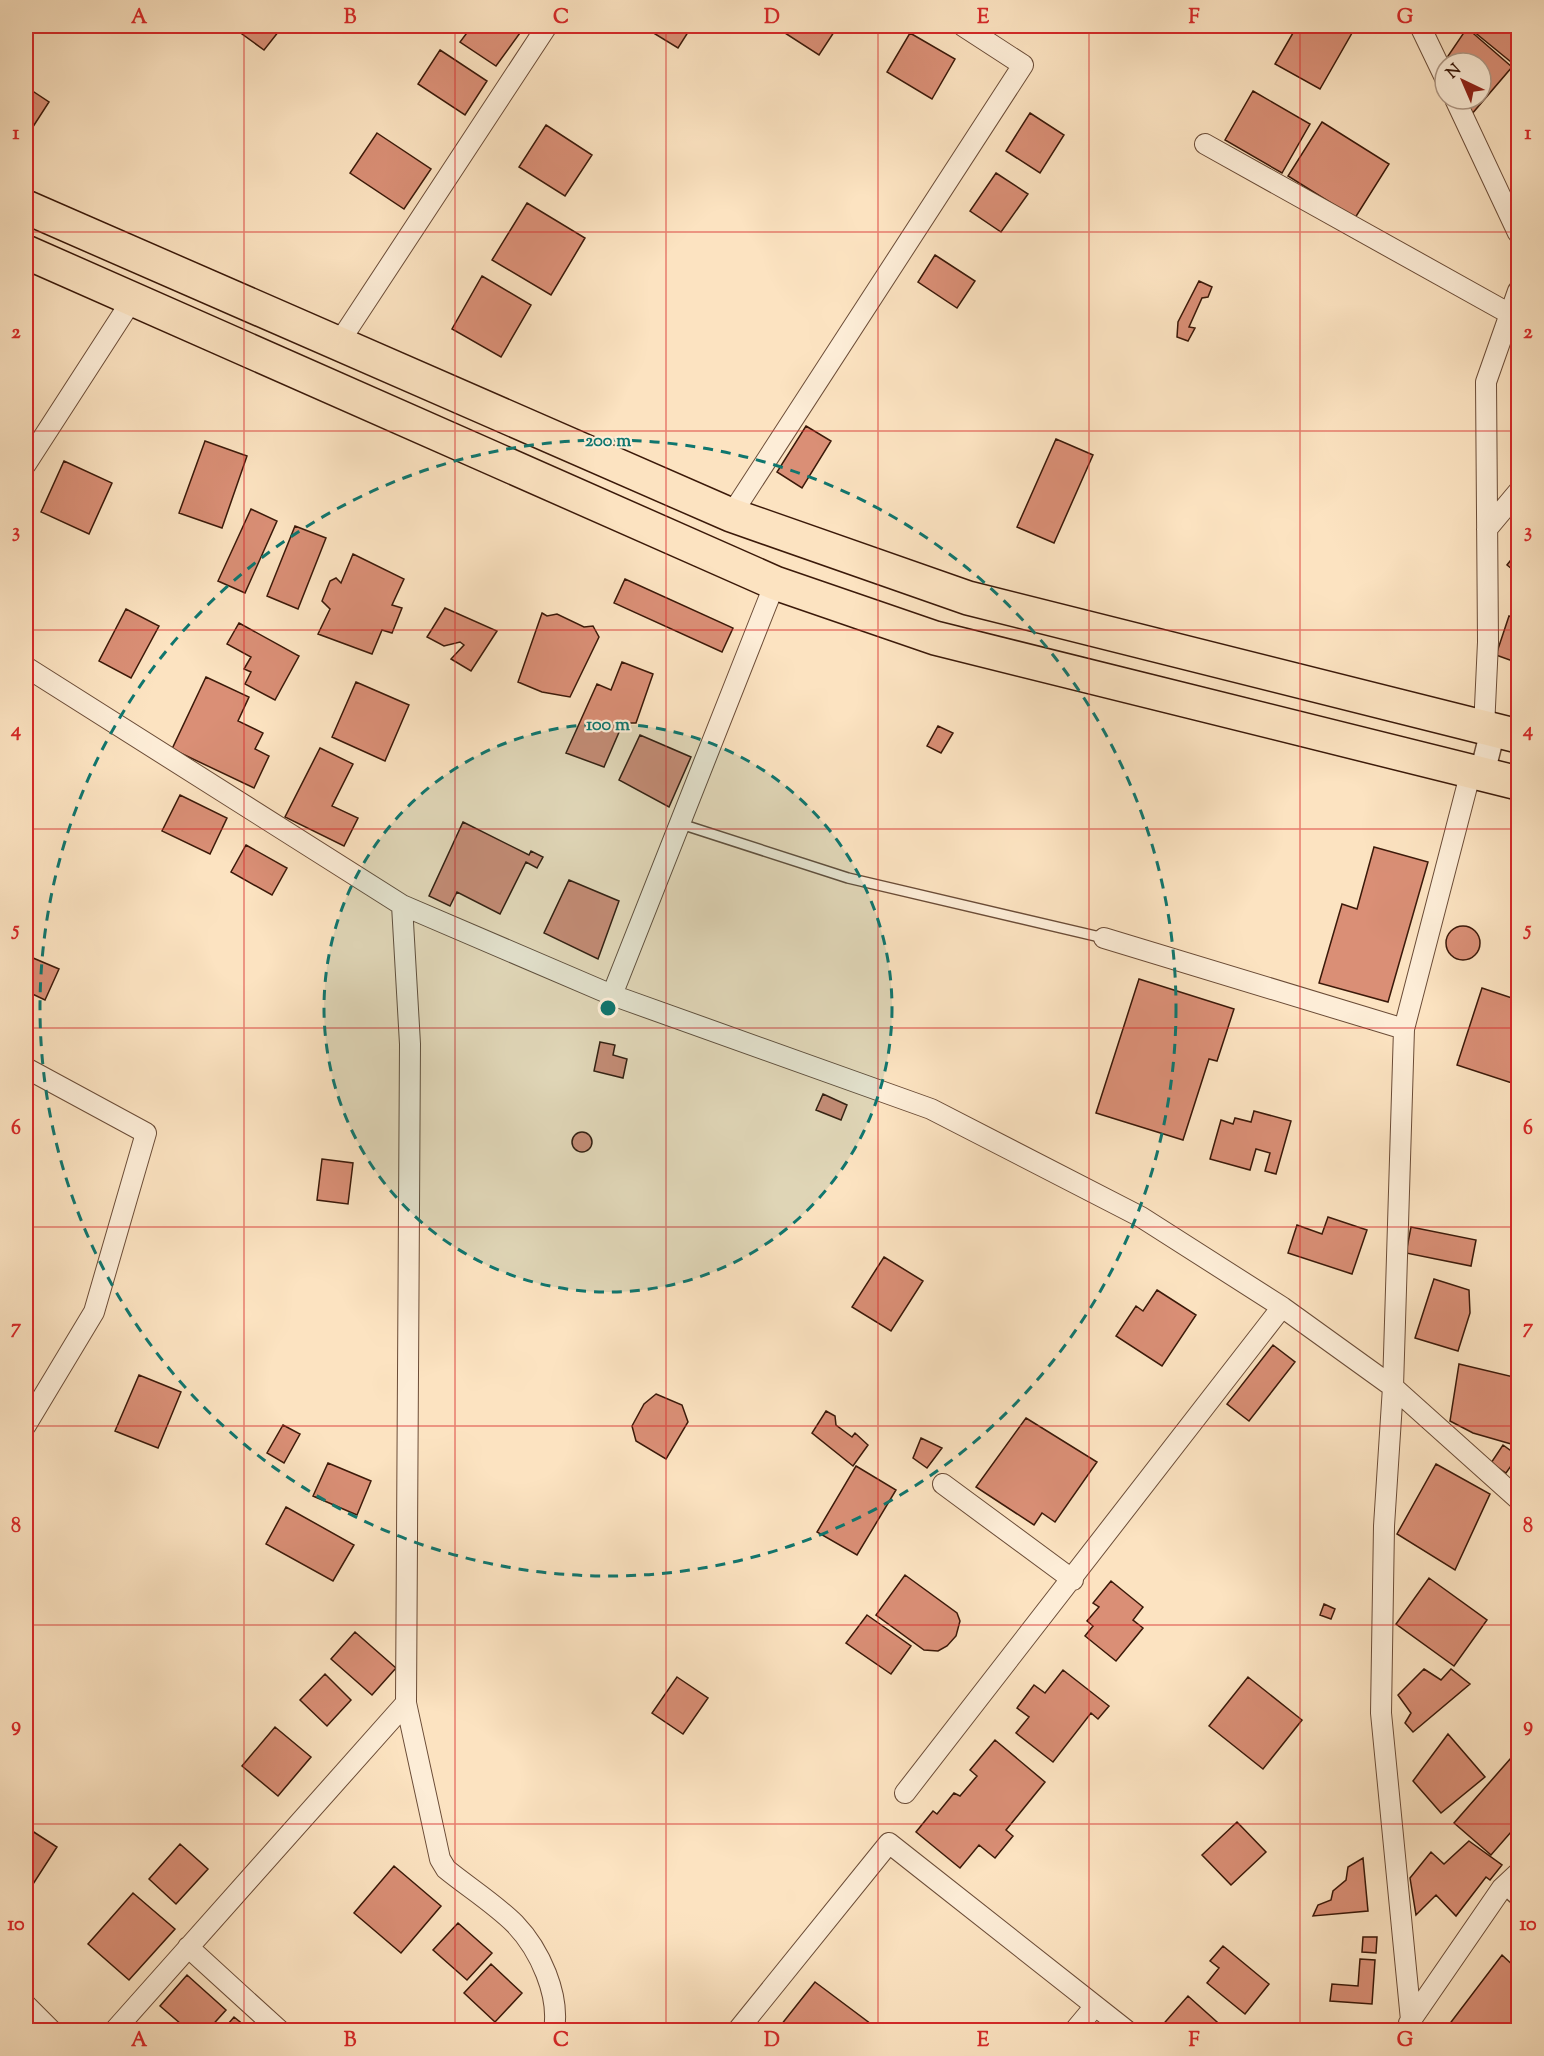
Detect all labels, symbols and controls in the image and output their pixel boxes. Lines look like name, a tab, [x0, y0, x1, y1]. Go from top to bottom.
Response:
text: A	[131, 4, 148, 33]
text: B	[344, 4, 357, 33]
text: C	[553, 4, 569, 33]
text: D	[764, 4, 780, 33]
text: E	[977, 4, 990, 33]
text: F	[1188, 4, 1200, 33]
text: G	[1397, 4, 1414, 33]
north arrow	[1433, 51, 1493, 111]
text: N	[1442, 59, 1467, 85]
text: 1	[13, 120, 20, 149]
text: 1	[1525, 120, 1532, 149]
text: 2	[11, 319, 21, 348]
text: 2	[1523, 319, 1533, 348]
text: 200 m	[585, 429, 631, 455]
text: 3	[12, 518, 20, 547]
text: 3	[1524, 518, 1532, 547]
text: 100 m	[586, 713, 630, 739]
text: 4	[10, 717, 21, 746]
text: 4	[1522, 717, 1533, 746]
text: 5	[11, 916, 20, 945]
text: 5	[1523, 916, 1532, 945]
centre of rings	[598, 998, 618, 1018]
text: 6	[11, 1115, 21, 1144]
text: 6	[1523, 1115, 1533, 1144]
text: 7	[11, 1314, 22, 1343]
text: 7	[1523, 1314, 1534, 1343]
text: 8	[11, 1513, 21, 1542]
text: 8	[1523, 1513, 1533, 1542]
text: 9	[11, 1712, 21, 1741]
text: 9	[1523, 1712, 1533, 1741]
text: 10	[7, 1911, 25, 1940]
text: 10	[1519, 1911, 1537, 1940]
text: A	[131, 2027, 148, 2056]
text: B	[344, 2027, 357, 2056]
text: C	[553, 2027, 569, 2056]
text: D	[764, 2027, 780, 2056]
text: E	[977, 2027, 990, 2056]
text: F	[1188, 2027, 1200, 2056]
text: G	[1397, 2027, 1414, 2056]

